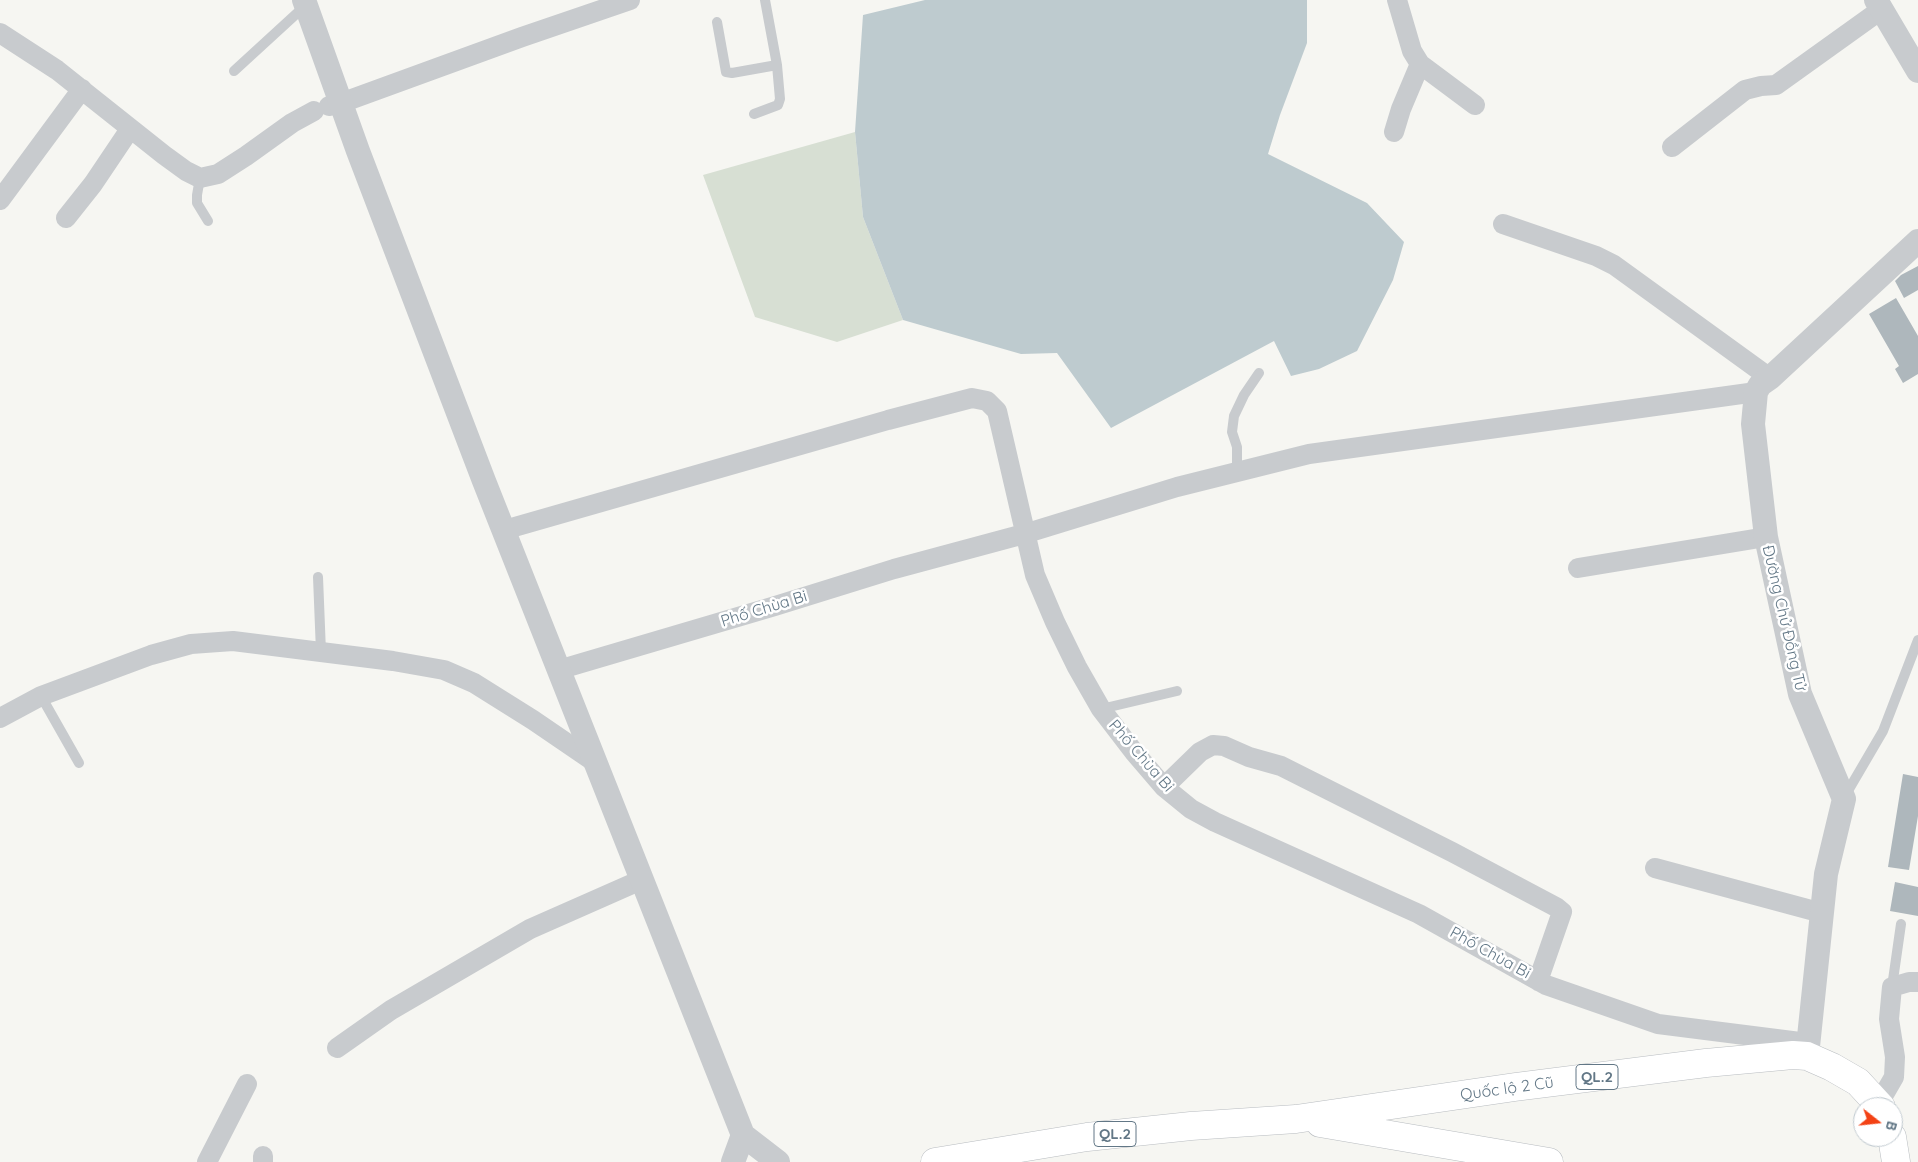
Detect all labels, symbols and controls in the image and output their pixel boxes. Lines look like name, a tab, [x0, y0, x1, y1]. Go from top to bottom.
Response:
street label: Đường Chử Đồng Tử	[1758, 543, 1810, 693]
street label: Phố Chùa Bi	[719, 587, 809, 631]
street label: Phố Chùa Bi	[1104, 716, 1178, 796]
street label: Phố Chùa Bi	[1446, 923, 1534, 983]
road number: QL.2	[1576, 1064, 1618, 1090]
street label: Quốc lộ 2 Cũ	[1459, 1073, 1555, 1105]
north arrow	[1853, 1097, 1903, 1147]
text: B	[1882, 1119, 1901, 1133]
road number: QL.2	[1094, 1122, 1136, 1146]

